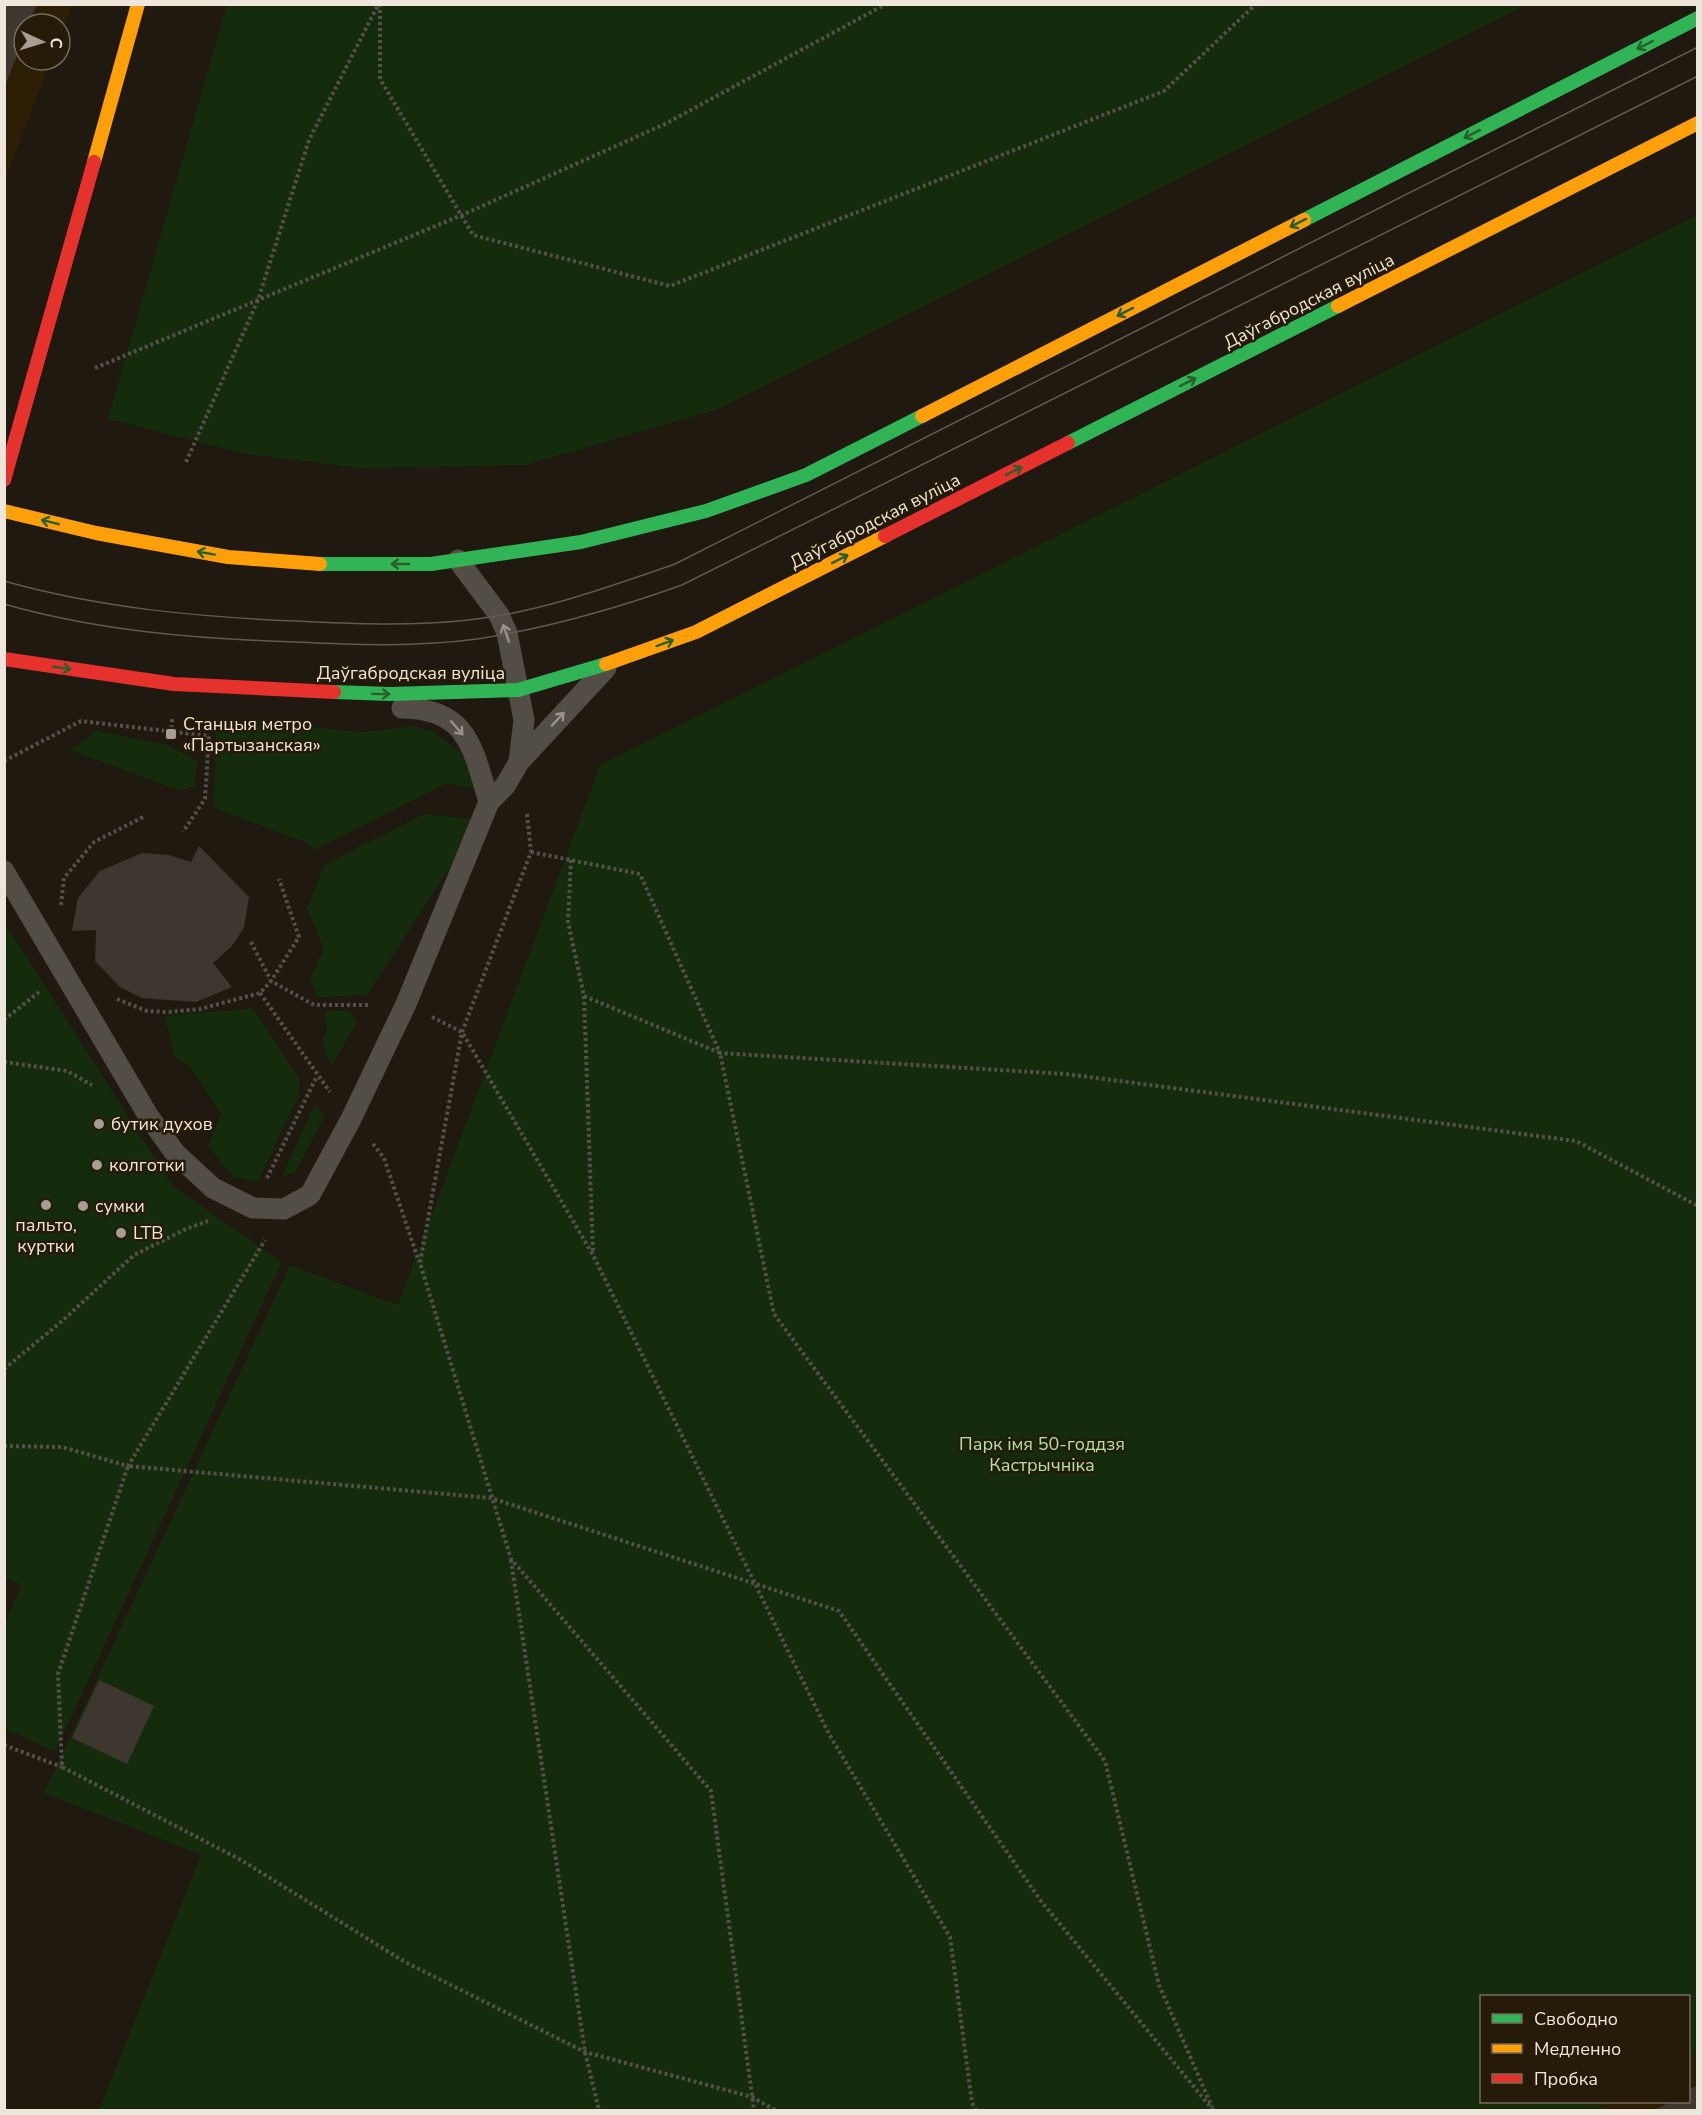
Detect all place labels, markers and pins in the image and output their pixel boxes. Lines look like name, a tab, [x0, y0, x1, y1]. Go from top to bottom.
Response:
place label: Станцыя метро «Партызанская»	[183, 712, 321, 757]
marker: Станцыя метро «Партызанская»	[164, 727, 178, 741]
place label: бутик духов	[111, 1112, 213, 1136]
marker: бутик духов	[92, 1117, 106, 1131]
place label: колготки	[109, 1153, 185, 1177]
marker: колготки	[90, 1158, 104, 1172]
place label: сумки	[95, 1194, 145, 1218]
marker: пальто, куртки	[39, 1198, 53, 1212]
marker: сумки	[76, 1199, 90, 1213]
place label: пальто, куртки	[15, 1213, 77, 1258]
place label: LTB	[133, 1221, 164, 1245]
marker: LTB	[114, 1226, 128, 1240]

